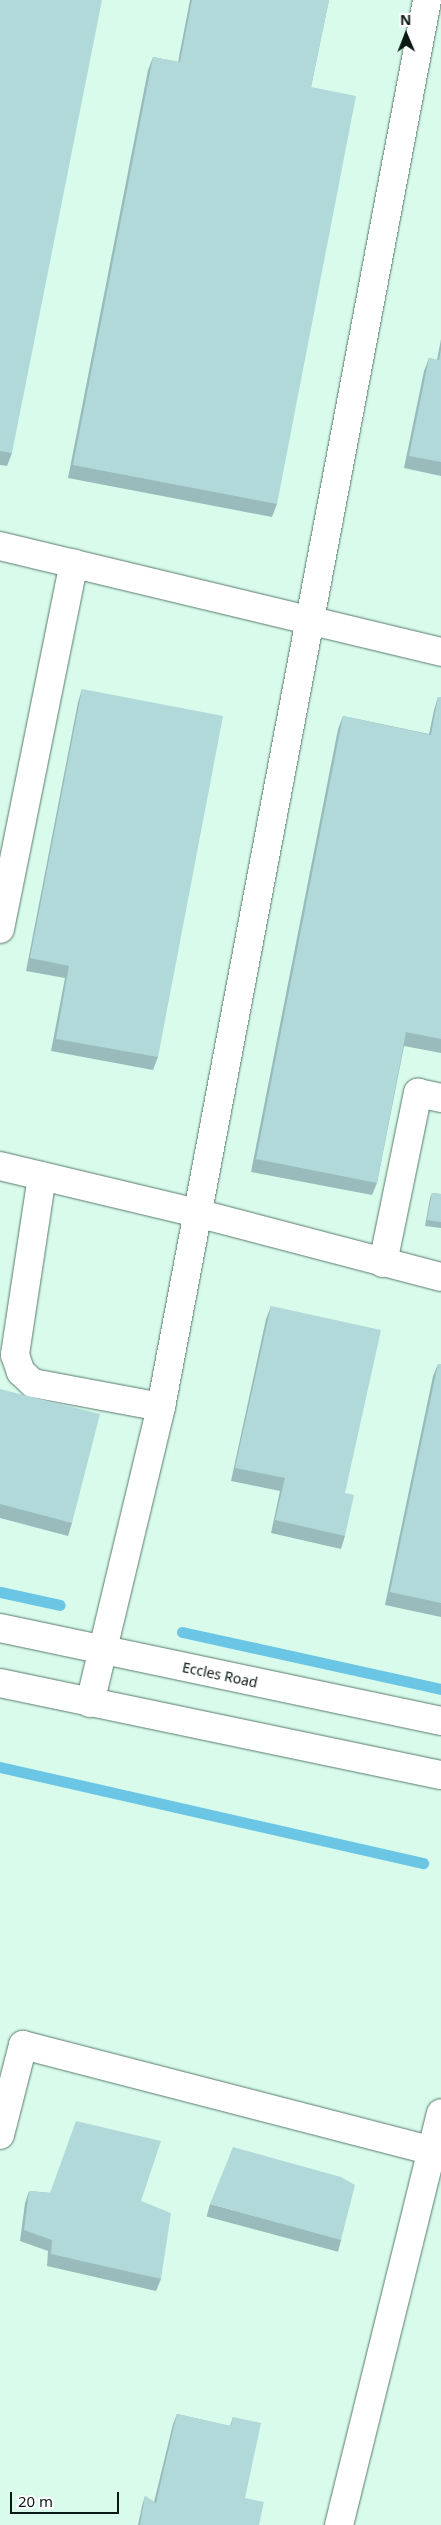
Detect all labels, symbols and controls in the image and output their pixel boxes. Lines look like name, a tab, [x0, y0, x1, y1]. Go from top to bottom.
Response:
north arrow	[381, 10, 431, 60]
text: N	[400, 10, 412, 29]
street label: Eccles Road	[181, 1659, 259, 1691]
scale bar	[12, 2482, 121, 2514]
text: 20 m	[18, 2491, 53, 2511]

